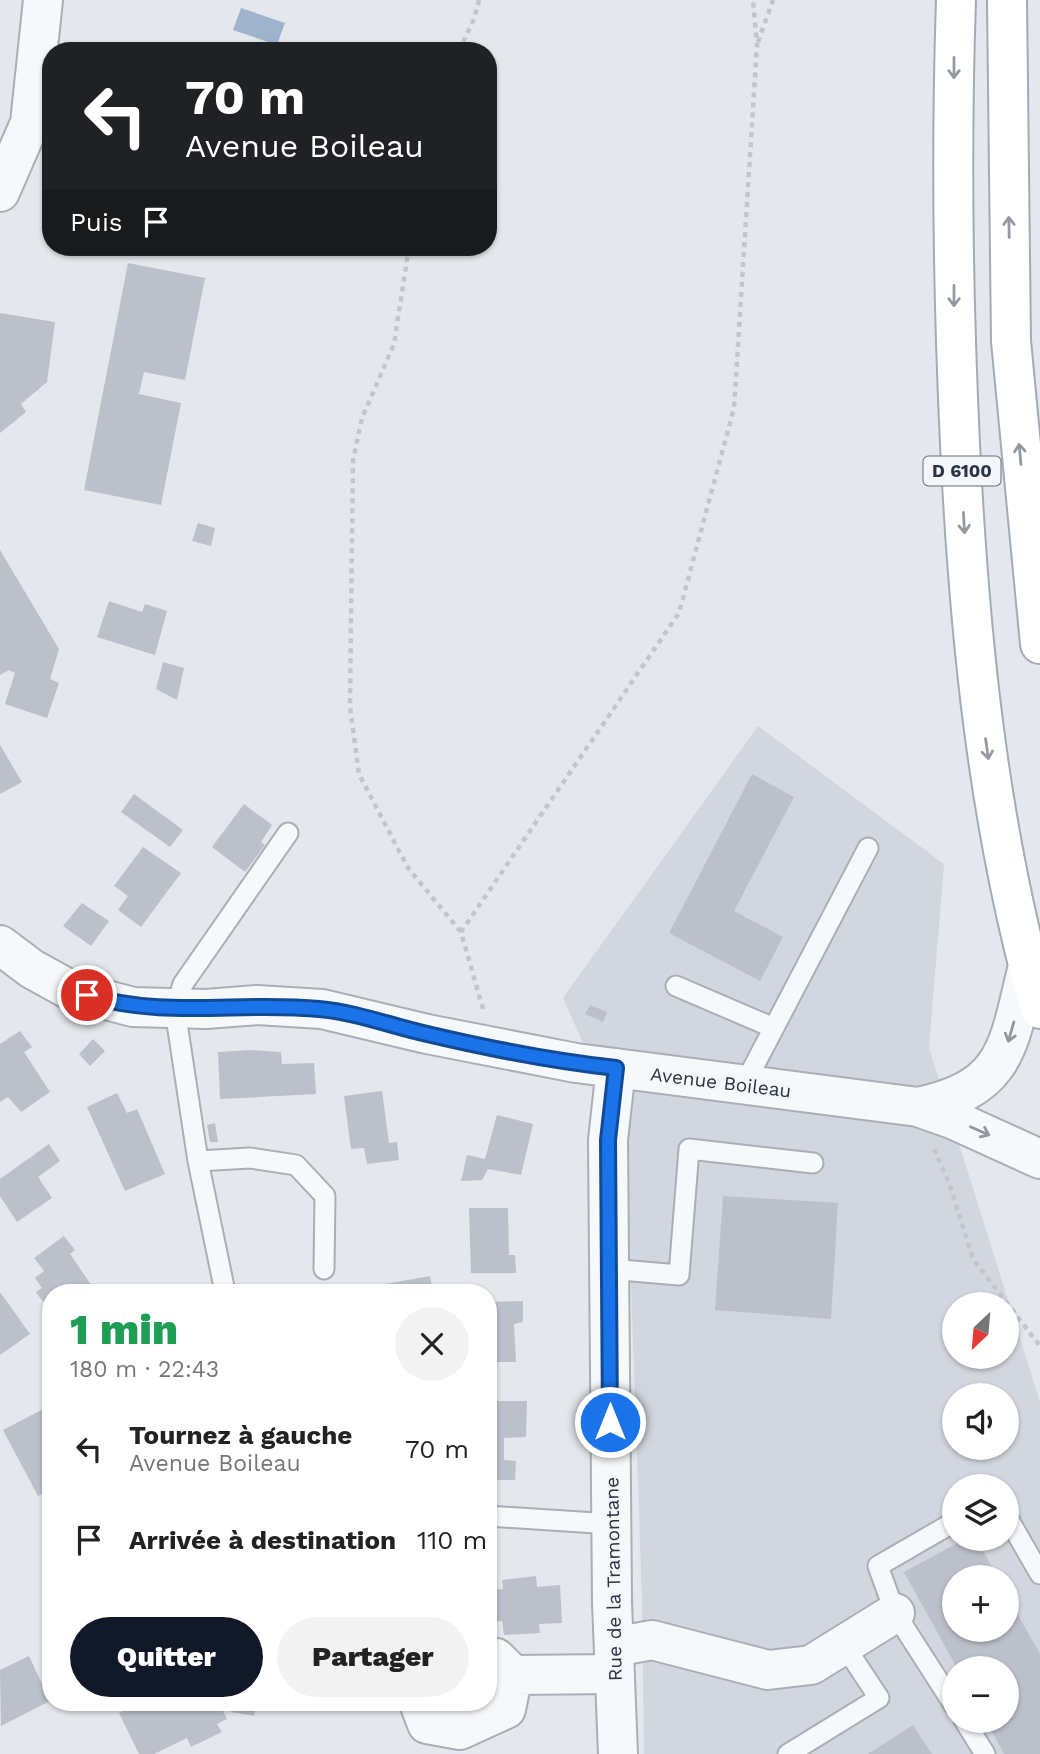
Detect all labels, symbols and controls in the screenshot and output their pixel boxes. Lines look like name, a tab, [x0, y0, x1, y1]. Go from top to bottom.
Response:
one-way arrow	[947, 56, 961, 79]
text: 70 m	[185, 68, 305, 126]
icon: left	[70, 70, 161, 161]
text: Avenue Boileau	[185, 127, 424, 165]
icon: arrive	[137, 203, 175, 241]
text: Puis	[70, 207, 123, 237]
one-way arrow	[1002, 216, 1016, 239]
one-way arrow	[947, 284, 961, 307]
one-way arrow	[1014, 443, 1027, 466]
road number: D 6100	[923, 457, 1000, 486]
one-way arrow	[958, 511, 971, 534]
one-way arrow	[981, 737, 994, 760]
pin	[57, 965, 117, 1025]
icon: arrive	[68, 976, 106, 1014]
one-way arrow	[1003, 1021, 1016, 1043]
street label: Avenue Boileau	[649, 1062, 793, 1103]
one-way arrow	[969, 1125, 990, 1138]
north arrow	[942, 1292, 1018, 1368]
map controls	[942, 1292, 1019, 1733]
text: 1 min	[70, 1305, 178, 1354]
button: close	[395, 1307, 469, 1381]
text: 180 m · 22:43	[70, 1356, 219, 1383]
button: sound	[942, 1383, 1019, 1460]
position arrow	[573, 1385, 647, 1459]
text: Tournez à gauche	[129, 1420, 352, 1450]
icon: left	[70, 1430, 108, 1468]
text: 70 m	[405, 1434, 469, 1464]
text: Avenue Boileau	[129, 1450, 301, 1477]
button: layers	[942, 1474, 1019, 1551]
street label: Rue de la Tramontane	[600, 1477, 627, 1681]
icon: arrive	[70, 1521, 108, 1559]
text: Arrivée à destination	[129, 1525, 396, 1555]
text: 110 m	[417, 1525, 487, 1555]
button: +	[942, 1565, 1019, 1642]
button: Quitter	[70, 1617, 263, 1697]
button: Partager	[277, 1617, 469, 1697]
button: −	[942, 1656, 1019, 1733]

